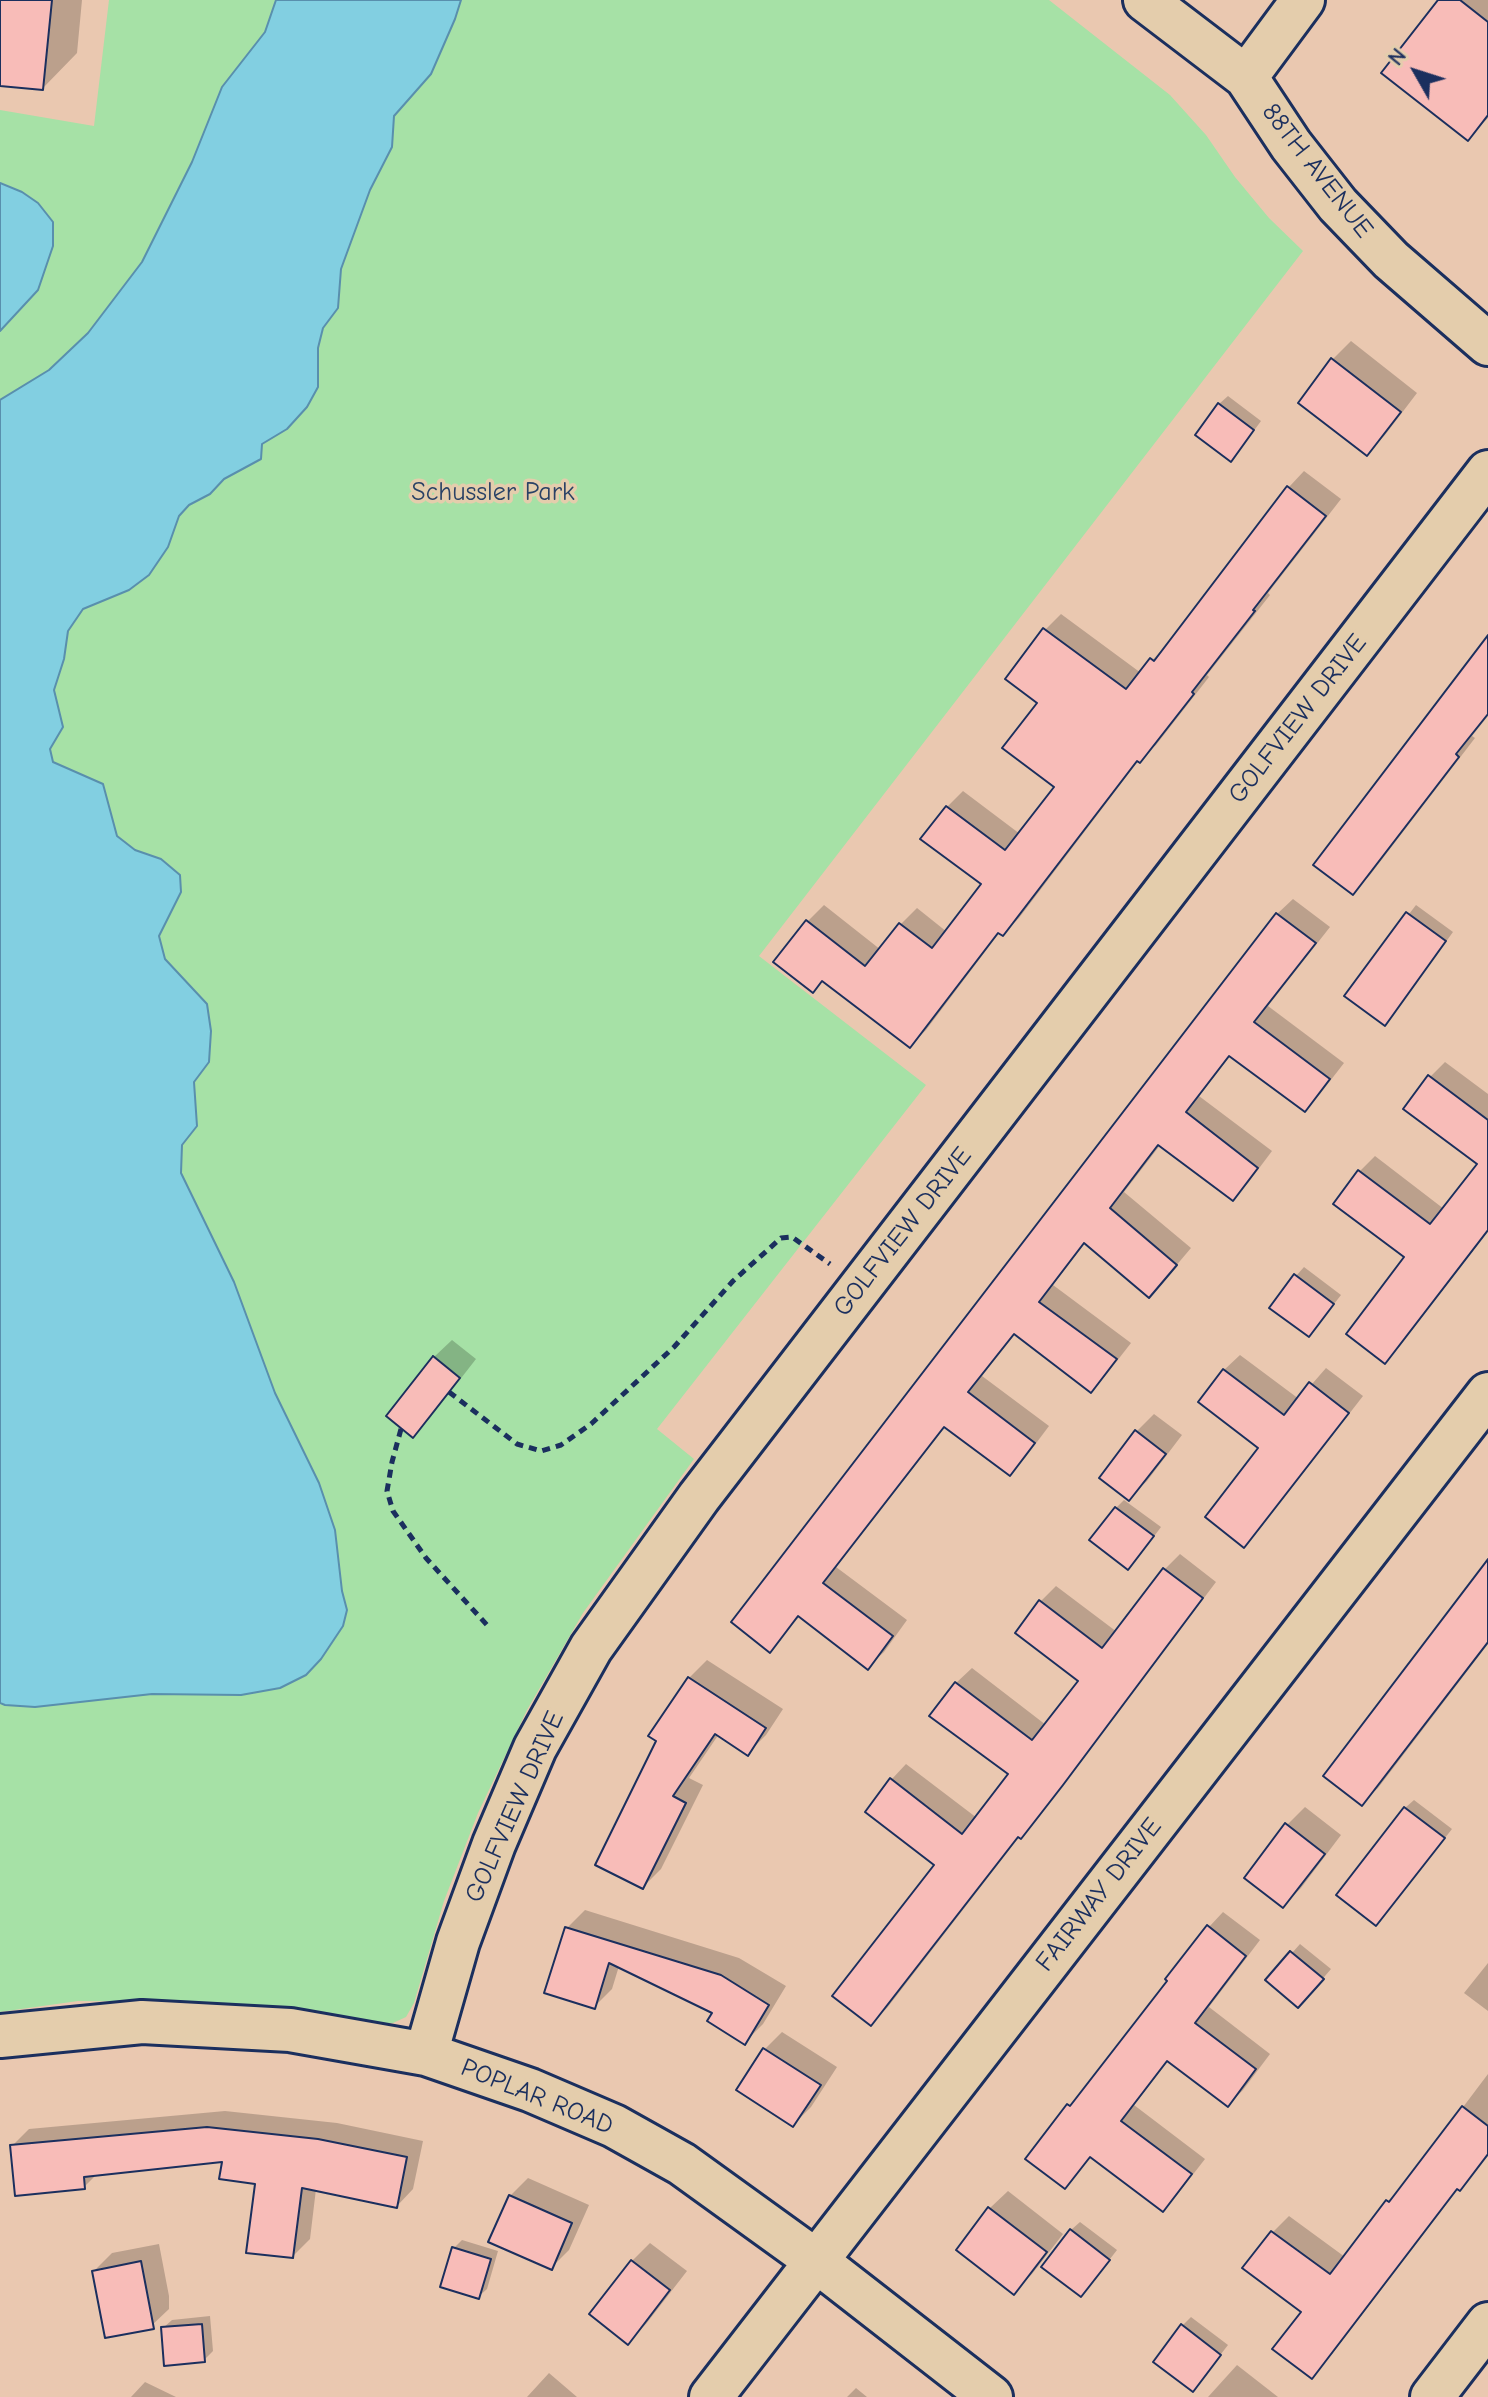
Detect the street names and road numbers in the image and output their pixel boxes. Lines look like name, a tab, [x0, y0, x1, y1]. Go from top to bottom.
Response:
street label: 88TH AVENUE	[1255, 97, 1379, 245]
street label: GOLFVIEW DRIVE	[1222, 628, 1374, 810]
street label: GOLFVIEW DRIVE	[827, 1141, 979, 1323]
street label: GOLFVIEW DRIVE	[459, 1707, 571, 1907]
street label: FAIRWAY DRIVE	[1029, 1812, 1169, 1978]
street label: POPLAR ROAD	[456, 2052, 618, 2142]

